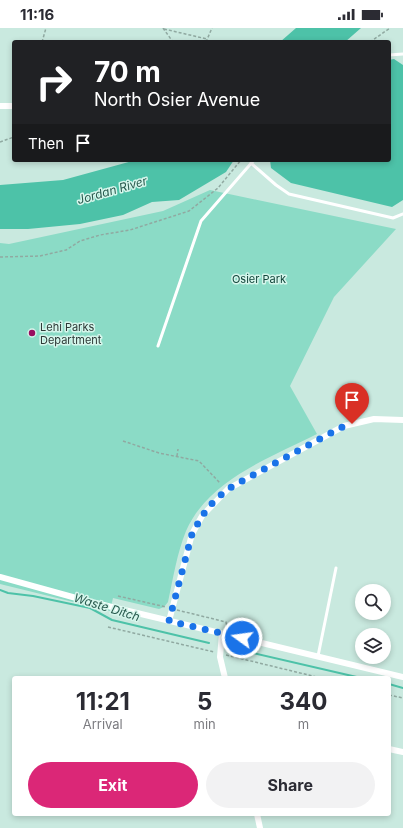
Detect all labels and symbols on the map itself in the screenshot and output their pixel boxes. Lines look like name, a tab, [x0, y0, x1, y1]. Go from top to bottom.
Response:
water label: Jordan River	[75, 173, 149, 207]
park label: Osier Park	[232, 272, 286, 286]
place label: Lehi Parks Department	[40, 320, 102, 347]
marker: Lehi Parks Department	[27, 328, 37, 338]
pin	[335, 383, 369, 424]
water label: Waste Ditch	[72, 590, 142, 624]
position arrow	[221, 617, 263, 659]

